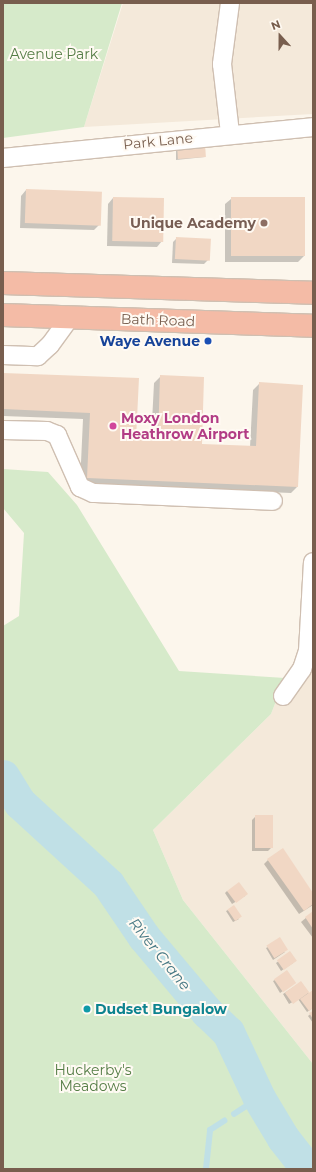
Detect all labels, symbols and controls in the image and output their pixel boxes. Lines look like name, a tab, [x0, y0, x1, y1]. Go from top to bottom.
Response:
north arrow	[260, 16, 300, 56]
text: N	[269, 17, 282, 33]
park label: Avenue Park	[10, 46, 98, 62]
street label: Park Lane	[122, 129, 194, 153]
place label: Unique Academy	[130, 215, 256, 231]
marker: Unique Academy	[259, 218, 269, 228]
street label: Bath Road	[121, 310, 195, 330]
place label: Waye Avenue	[100, 333, 200, 349]
marker: Waye Avenue	[203, 336, 213, 346]
place label: Moxy London Heathrow Airport	[121, 410, 249, 442]
marker: Moxy London Heathrow Airport	[108, 421, 118, 431]
water label: River Crane	[125, 914, 195, 994]
place label: Dudset Bungalow	[95, 1001, 227, 1017]
marker: Dudset Bungalow	[82, 1004, 92, 1014]
park label: Huckerby's Meadows	[54, 1062, 132, 1094]

